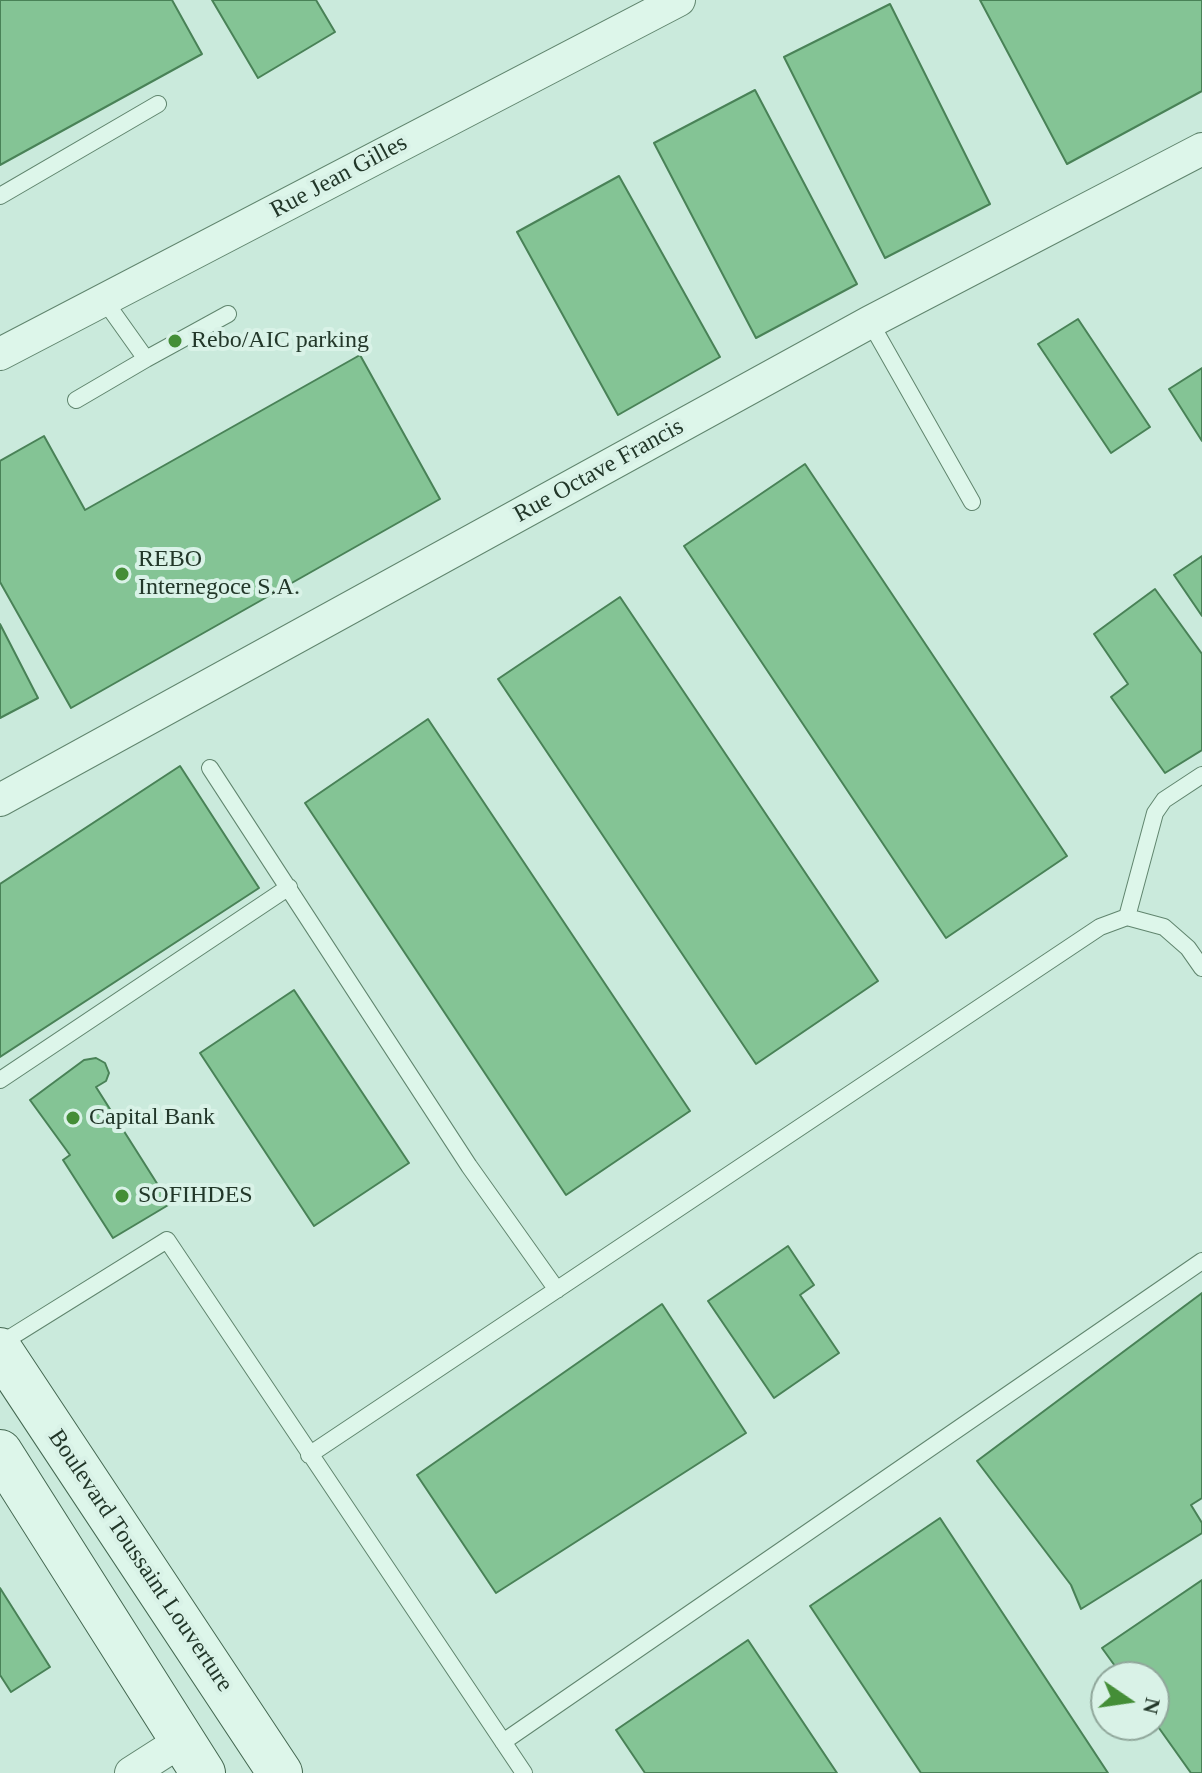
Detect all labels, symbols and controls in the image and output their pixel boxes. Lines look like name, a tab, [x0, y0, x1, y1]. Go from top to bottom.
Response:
street label: Rue Jean Gilles	[266, 129, 412, 225]
place label: Rebo/AIC parking	[191, 327, 369, 355]
marker: Rebo/AIC parking	[166, 332, 184, 350]
street label: Rue Octave Francis	[509, 413, 689, 529]
place label: REBO Internegoce S.A.	[138, 546, 300, 602]
marker: REBO Internegoce S.A.	[113, 565, 131, 583]
place label: Capital Bank	[89, 1104, 215, 1132]
marker: Capital Bank	[64, 1109, 82, 1127]
place label: SOFIHDES	[138, 1182, 253, 1210]
marker: SOFIHDES	[113, 1187, 131, 1205]
street label: Boulevard Toussaint Louverture	[41, 1424, 239, 1698]
north arrow	[1090, 1661, 1170, 1741]
text: N	[1138, 1696, 1166, 1717]

